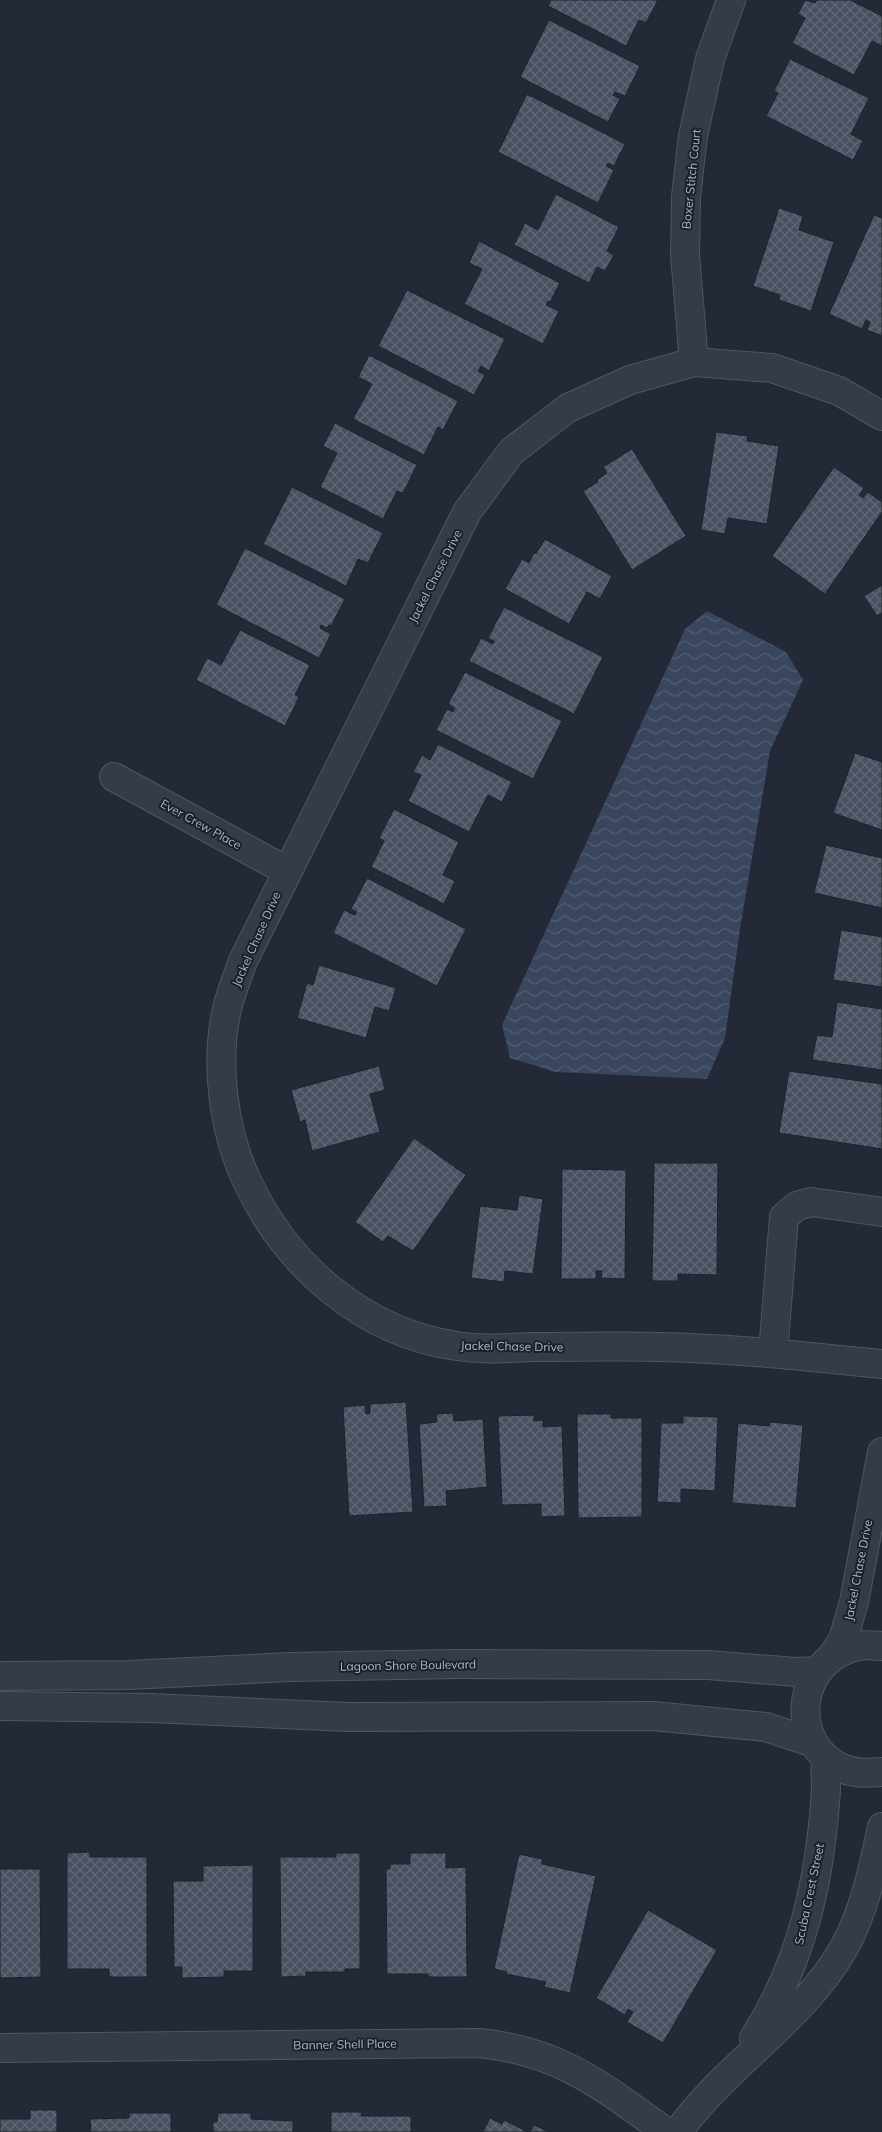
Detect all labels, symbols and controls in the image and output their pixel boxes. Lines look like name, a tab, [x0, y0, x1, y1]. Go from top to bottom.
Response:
street label: Boxer Stitch Court	[678, 128, 704, 230]
street label: Jackel Chase Drive	[405, 527, 465, 625]
street label: Ever Crew Place	[158, 796, 244, 852]
street label: Jackel Chase Drive	[228, 889, 284, 989]
street label: Jackel Chase Drive	[461, 1338, 563, 1354]
street label: Jackel Chase Drive	[841, 1518, 875, 1622]
street label: Lagoon Shore Boulevard	[340, 1656, 476, 1674]
street label: Scuba Crest Street	[791, 1842, 827, 1946]
street label: Banner Shell Place	[293, 2036, 397, 2052]

